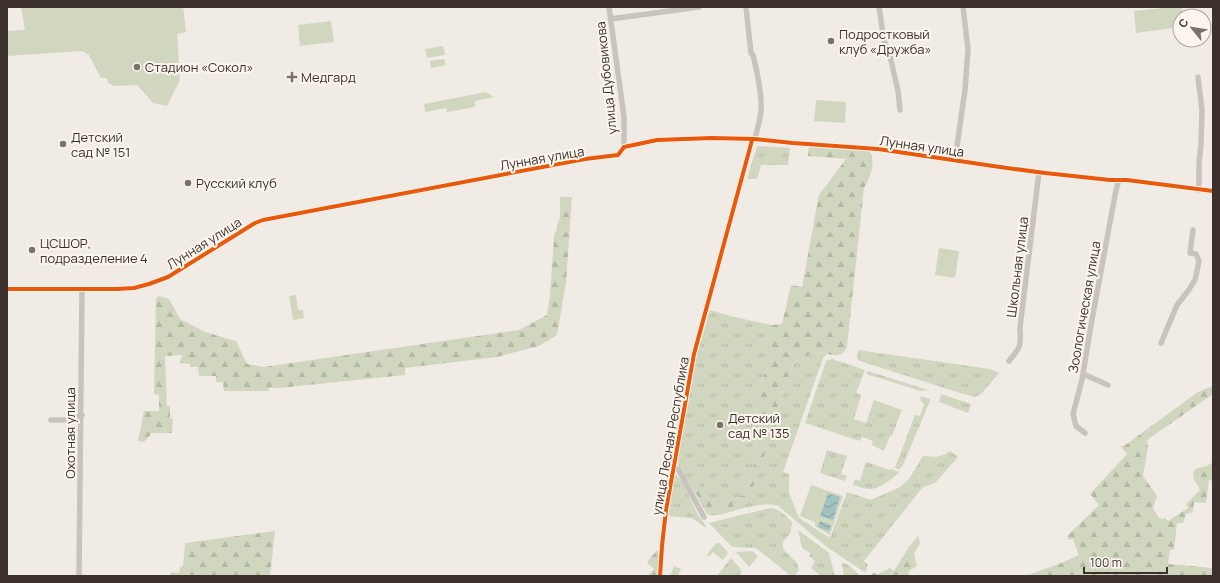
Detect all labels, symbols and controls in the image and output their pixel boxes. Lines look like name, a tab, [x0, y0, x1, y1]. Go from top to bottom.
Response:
north arrow	[1172, 8, 1212, 48]
text: С	[1174, 15, 1191, 30]
street label: улица Дубовикова	[591, 21, 621, 135]
place label: Подростковый клуб «Дружба»	[839, 25, 932, 58]
marker: Подростковый клуб «Дружба»	[826, 36, 836, 46]
place label: Стадион «Сокол»	[145, 58, 253, 76]
marker: Стадион «Сокол»	[132, 62, 142, 72]
place label: Медгард	[301, 68, 356, 86]
marker: Медгард	[286, 71, 298, 83]
place label: Детский сад № 151	[71, 128, 130, 161]
street label: Лунная улица	[879, 131, 965, 161]
marker: Детский сад № 151	[58, 139, 68, 149]
street label: Лунная улица	[499, 142, 585, 174]
place label: Русский клуб	[196, 174, 277, 192]
marker: Русский клуб	[183, 178, 193, 188]
street label: Лунная улица	[163, 213, 245, 273]
street label: Школьная улица	[1002, 216, 1032, 318]
place label: ЦСШОР, подразделение 4	[40, 234, 148, 267]
street label: Зоологическая улица	[1064, 240, 1104, 374]
marker: ЦСШОР, подразделение 4	[27, 245, 37, 255]
street label: улица Лесная Республика	[647, 355, 693, 517]
street label: Охотная улица	[61, 387, 79, 479]
place label: Детский сад № 135	[728, 409, 790, 442]
marker: Детский сад № 135	[715, 420, 725, 430]
scale bar	[1084, 549, 1167, 575]
text: 100 m	[1090, 554, 1122, 571]

